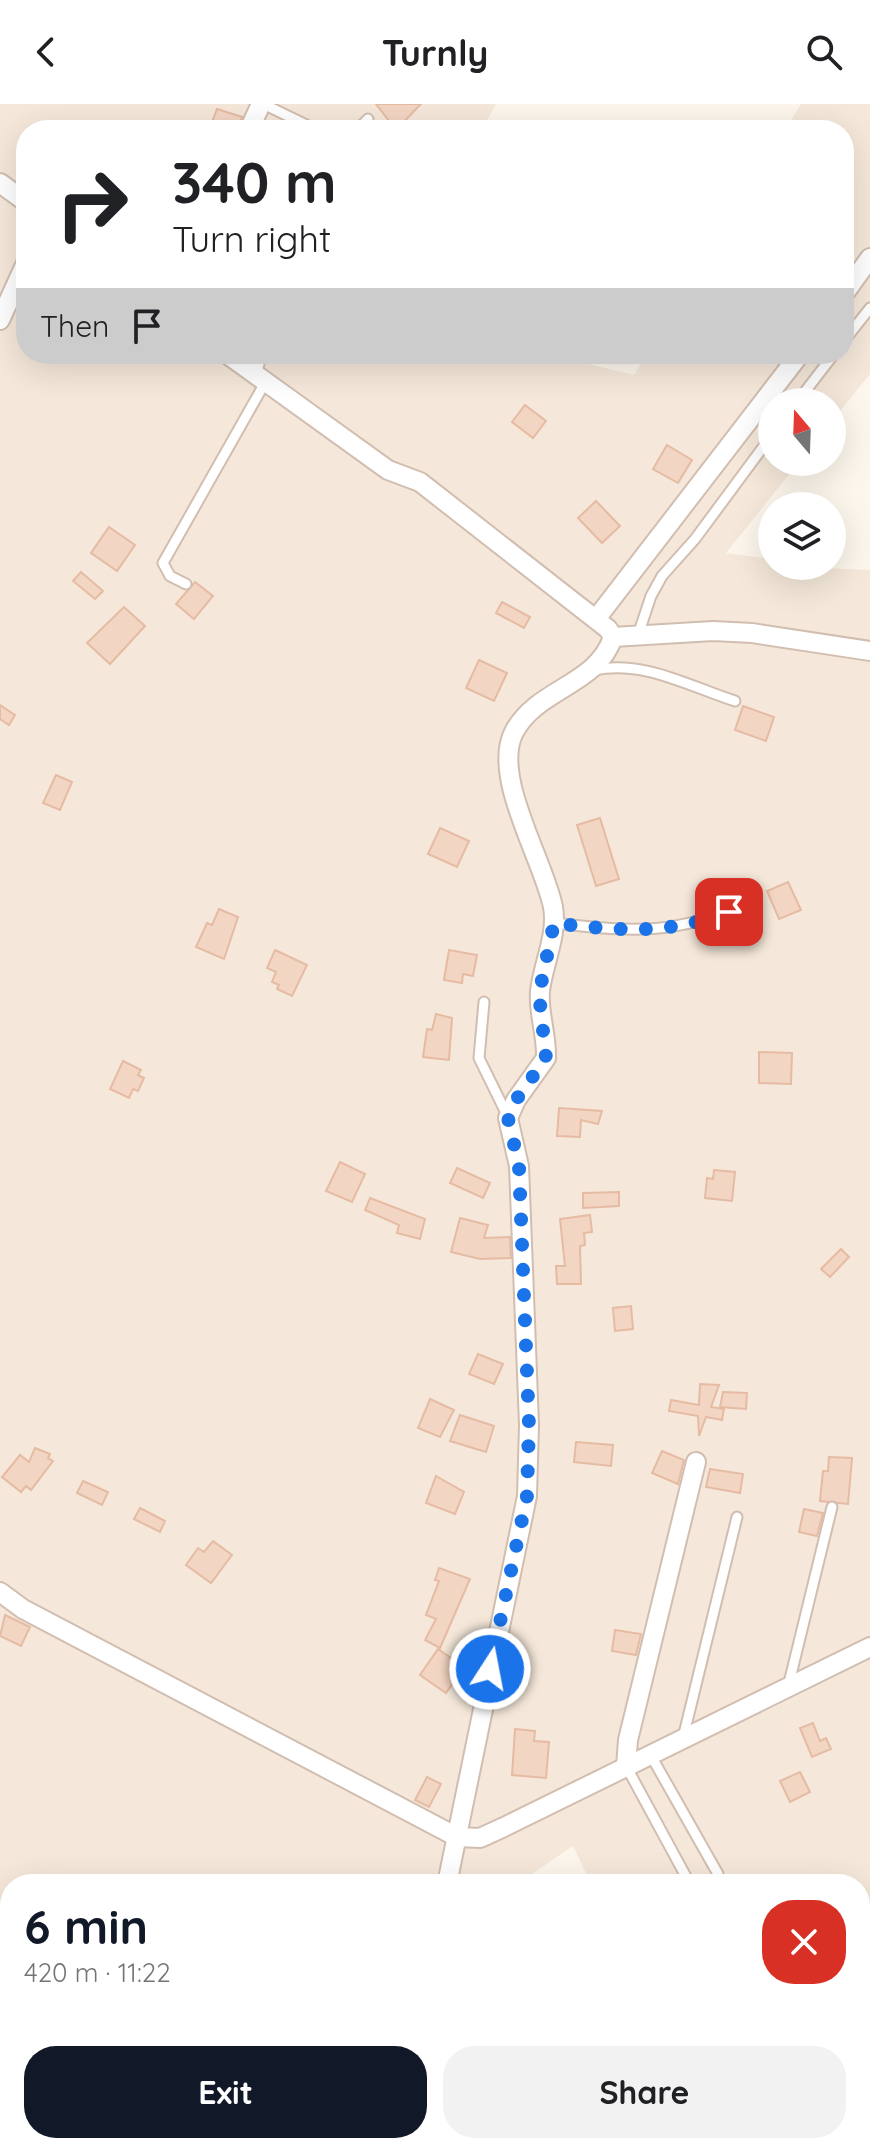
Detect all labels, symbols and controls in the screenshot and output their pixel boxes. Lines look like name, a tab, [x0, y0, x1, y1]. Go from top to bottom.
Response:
icon: back	[24, 30, 68, 74]
text: Turnly	[382, 30, 488, 75]
icon: search	[802, 30, 846, 74]
text: 340 m	[172, 147, 337, 217]
icon: right	[40, 152, 144, 256]
text: Turn right	[172, 216, 331, 261]
icon: arrive	[125, 304, 169, 348]
text: Then	[40, 307, 109, 345]
north arrow	[758, 388, 846, 476]
map controls	[758, 388, 846, 580]
button: layers	[758, 492, 846, 580]
pin	[695, 878, 763, 946]
icon: arrive	[707, 890, 751, 934]
position arrow	[448, 1627, 532, 1711]
text: 6 min	[24, 1896, 148, 1956]
button: close	[762, 1900, 846, 1984]
text: 420 m · 11:22	[24, 1956, 171, 1989]
button: Exit	[24, 2046, 427, 2138]
button: Share	[443, 2046, 846, 2138]

